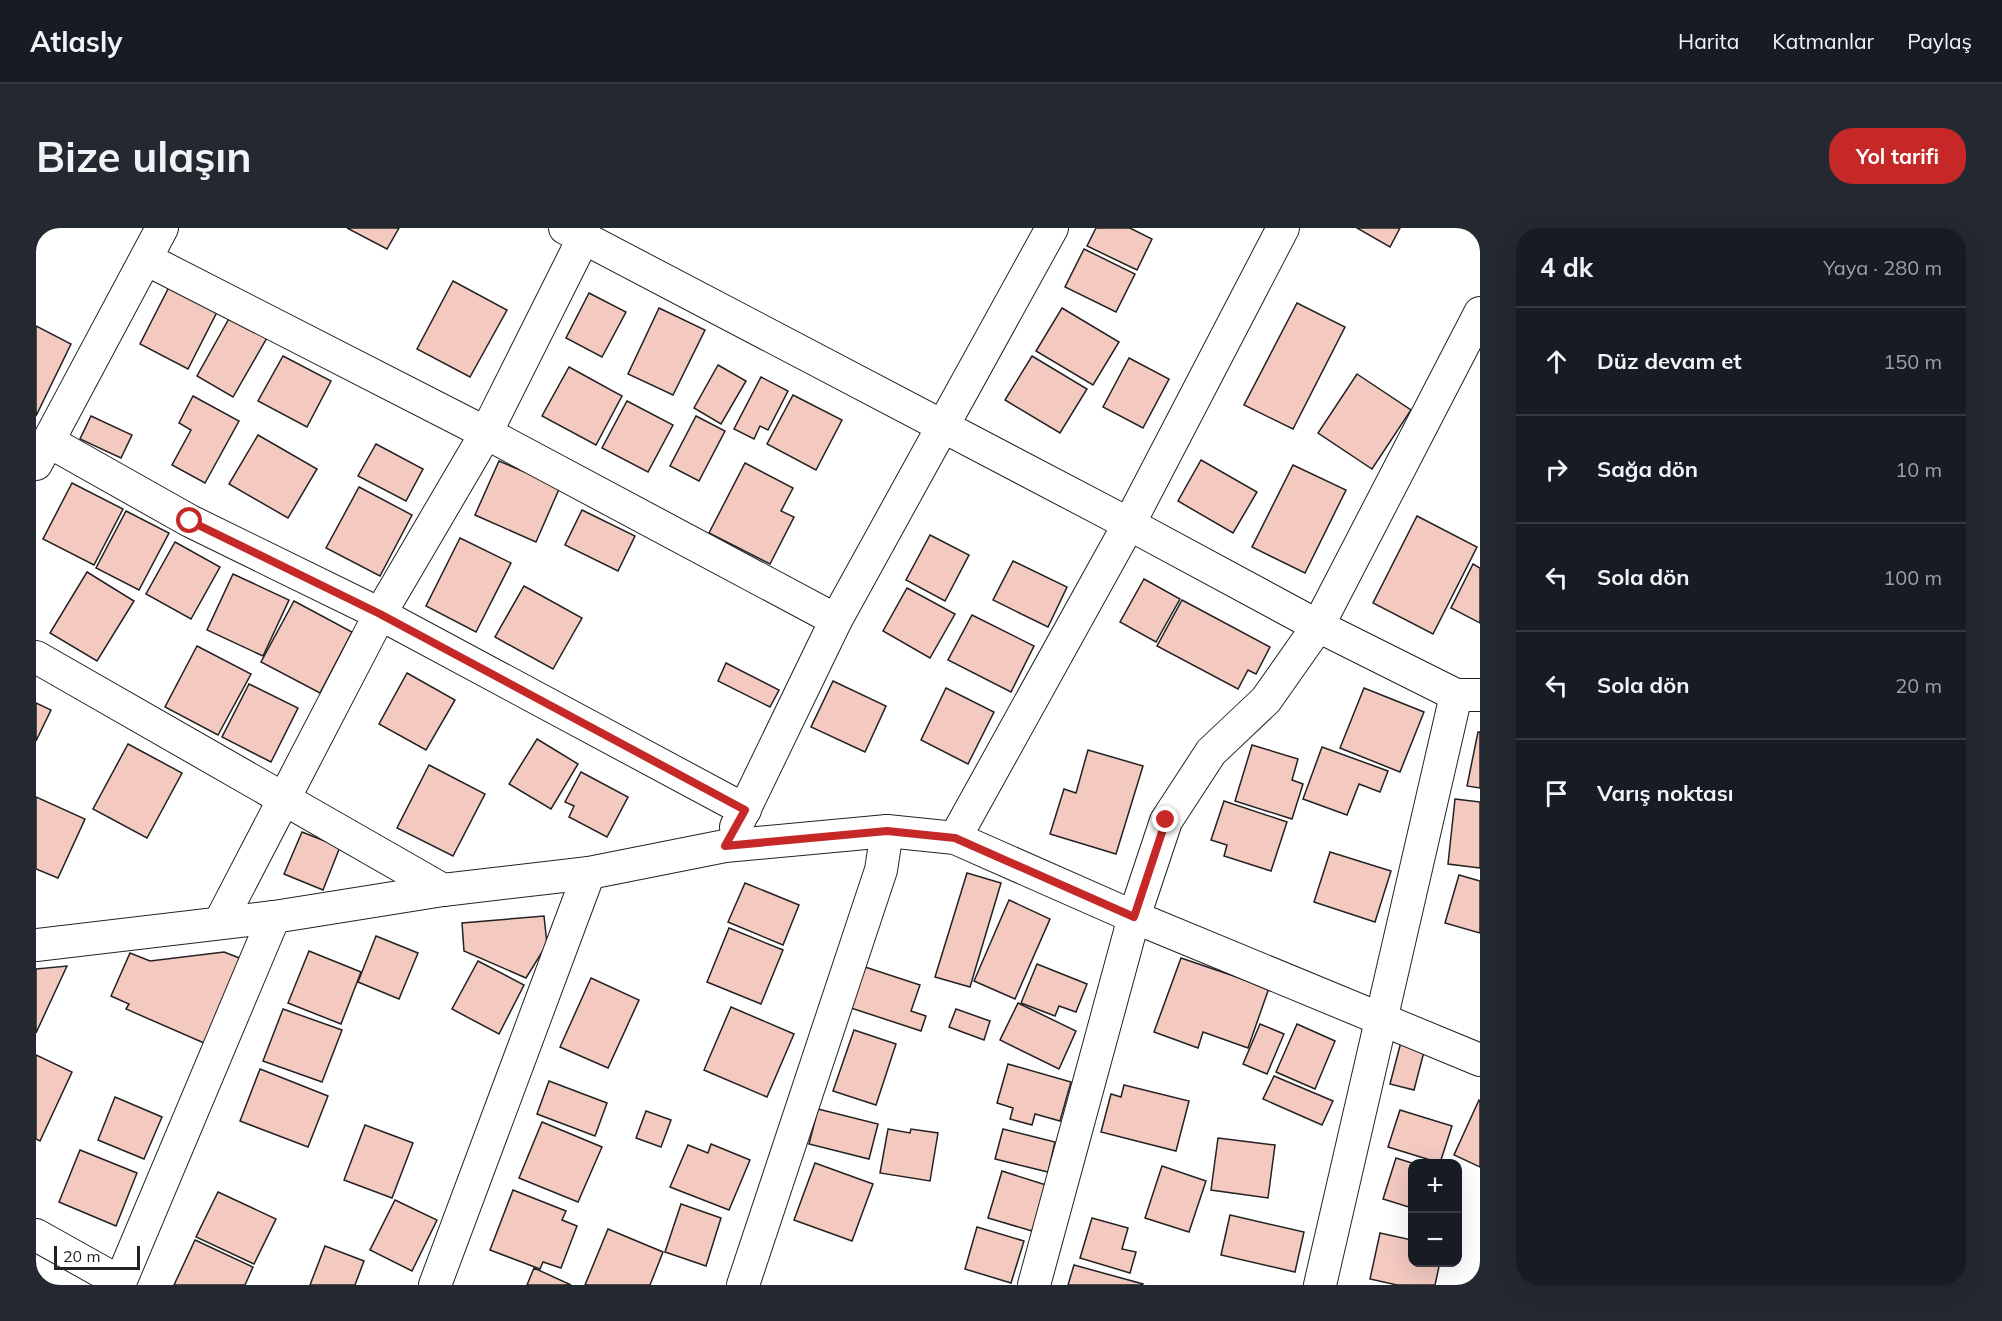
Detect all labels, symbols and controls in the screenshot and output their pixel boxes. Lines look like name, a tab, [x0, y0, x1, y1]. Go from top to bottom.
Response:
text: Atlasly	[30, 24, 122, 59]
text: Harita	[1678, 28, 1739, 54]
text: Katmanlar	[1772, 28, 1874, 54]
text: Paylaş	[1907, 28, 1972, 54]
button: Yol tarifi	[1829, 128, 1966, 184]
text: Bize ulaşın	[36, 130, 252, 183]
text: 4 dk	[1540, 251, 1593, 284]
text: Yaya · 280 m	[1823, 255, 1942, 280]
icon: ahead	[1540, 345, 1573, 378]
text: Düz devam et	[1597, 347, 1742, 375]
text: 150 m	[1883, 349, 1942, 374]
icon: right	[1540, 453, 1573, 486]
text: Sağa dön	[1597, 455, 1698, 483]
text: 10 m	[1895, 457, 1942, 482]
route start	[176, 507, 202, 533]
icon: left	[1540, 561, 1573, 594]
text: Sola dön	[1597, 563, 1690, 591]
text: 100 m	[1883, 565, 1942, 590]
icon: left	[1540, 669, 1573, 702]
text: Sola dön	[1597, 671, 1690, 699]
text: 20 m	[1895, 673, 1942, 698]
icon: arrive	[1540, 777, 1573, 810]
text: Varış noktası	[1597, 779, 1733, 807]
route end	[1152, 806, 1178, 832]
map controls	[1408, 1159, 1462, 1267]
button: +	[1408, 1159, 1462, 1213]
button: −	[1408, 1213, 1462, 1267]
scale bar	[54, 1243, 140, 1270]
text: 20 m	[63, 1246, 100, 1266]

